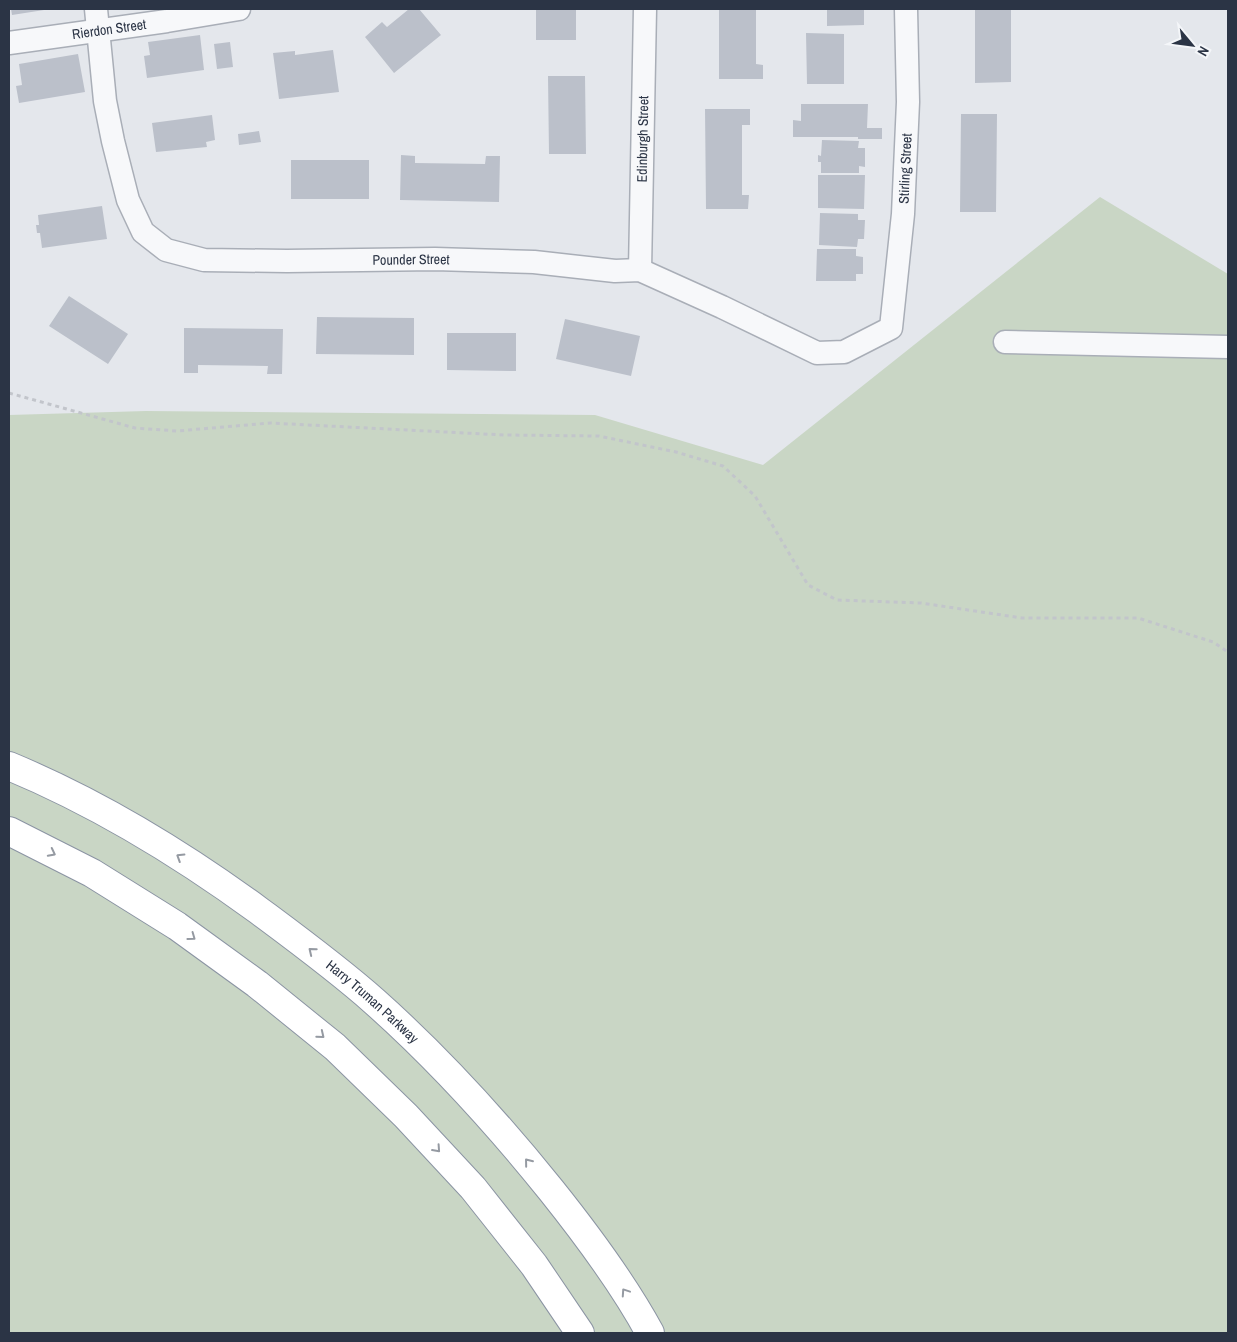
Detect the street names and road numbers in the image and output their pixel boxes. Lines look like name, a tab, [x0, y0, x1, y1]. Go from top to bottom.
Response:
street label: Rierdon Street	[71, 15, 147, 43]
street label: Edinburgh Street	[633, 95, 652, 183]
street label: Stirling Street	[894, 133, 916, 204]
street label: Pounder Street	[372, 250, 450, 269]
street label: Harry Truman Parkway	[323, 956, 423, 1047]

